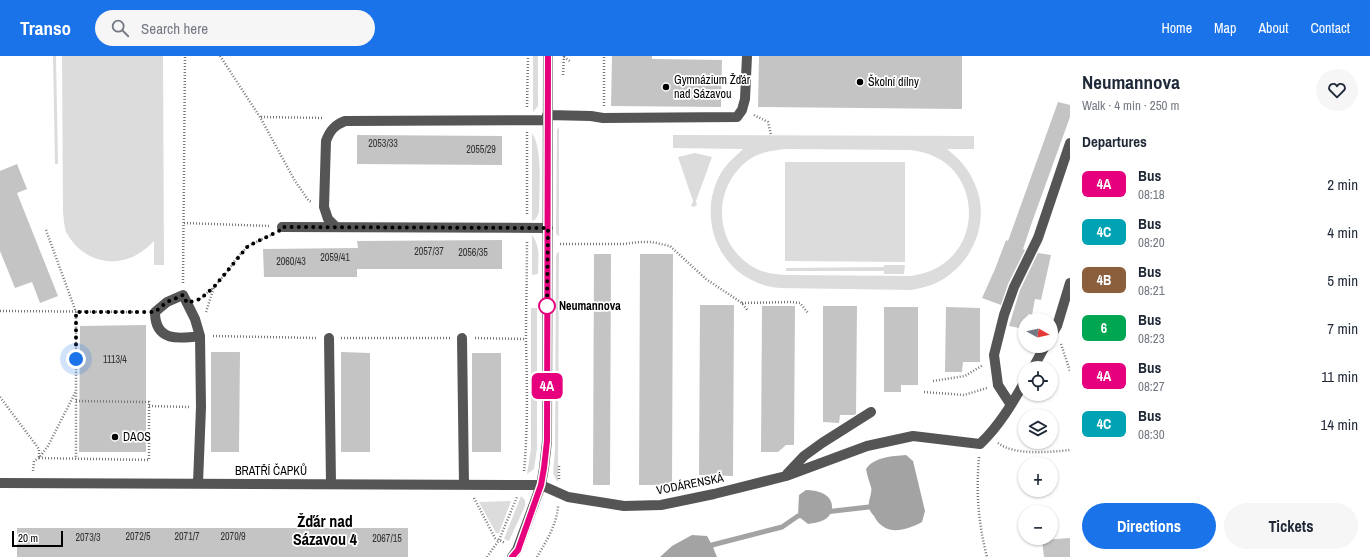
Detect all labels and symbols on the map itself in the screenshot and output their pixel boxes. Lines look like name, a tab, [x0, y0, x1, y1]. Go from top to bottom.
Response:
place label: Gymnázium Žďár nad Sázavou	[674, 72, 751, 102]
place label: Školní dílny	[868, 74, 919, 90]
marker: Školní dílny	[855, 77, 865, 87]
marker: Gymnázium Žďár nad Sázavou	[661, 82, 671, 92]
house number: 2053/33	[368, 137, 398, 150]
house number: 2055/29	[466, 143, 496, 156]
house number: 2057/37	[414, 245, 444, 258]
house number: 2056/35	[458, 246, 488, 259]
house number: 2059/41	[320, 251, 350, 264]
house number: 2060/43	[276, 255, 306, 268]
marker: Neumannova	[538, 297, 556, 315]
place label: Neumannova	[559, 298, 621, 314]
north arrow	[1018, 313, 1058, 353]
your location	[66, 349, 86, 369]
house number: 1113/4	[103, 353, 127, 366]
line badge: 4A	[529, 373, 565, 399]
place label: DAOS	[123, 429, 151, 445]
marker: DAOS	[110, 432, 120, 442]
street label: BRATŘÍ ČAPKŮ	[235, 463, 307, 479]
street label: VODÁRENSKÁ	[655, 470, 725, 498]
district label: Žďár nad Sázavou 4	[293, 510, 358, 550]
scale bar	[12, 529, 63, 548]
house number: 2072/5	[125, 530, 151, 543]
house number: 2071/7	[174, 530, 200, 543]
house number: 2070/9	[220, 530, 246, 543]
house number: 2073/3	[75, 531, 101, 544]
house number: 2067/15	[372, 532, 402, 545]

